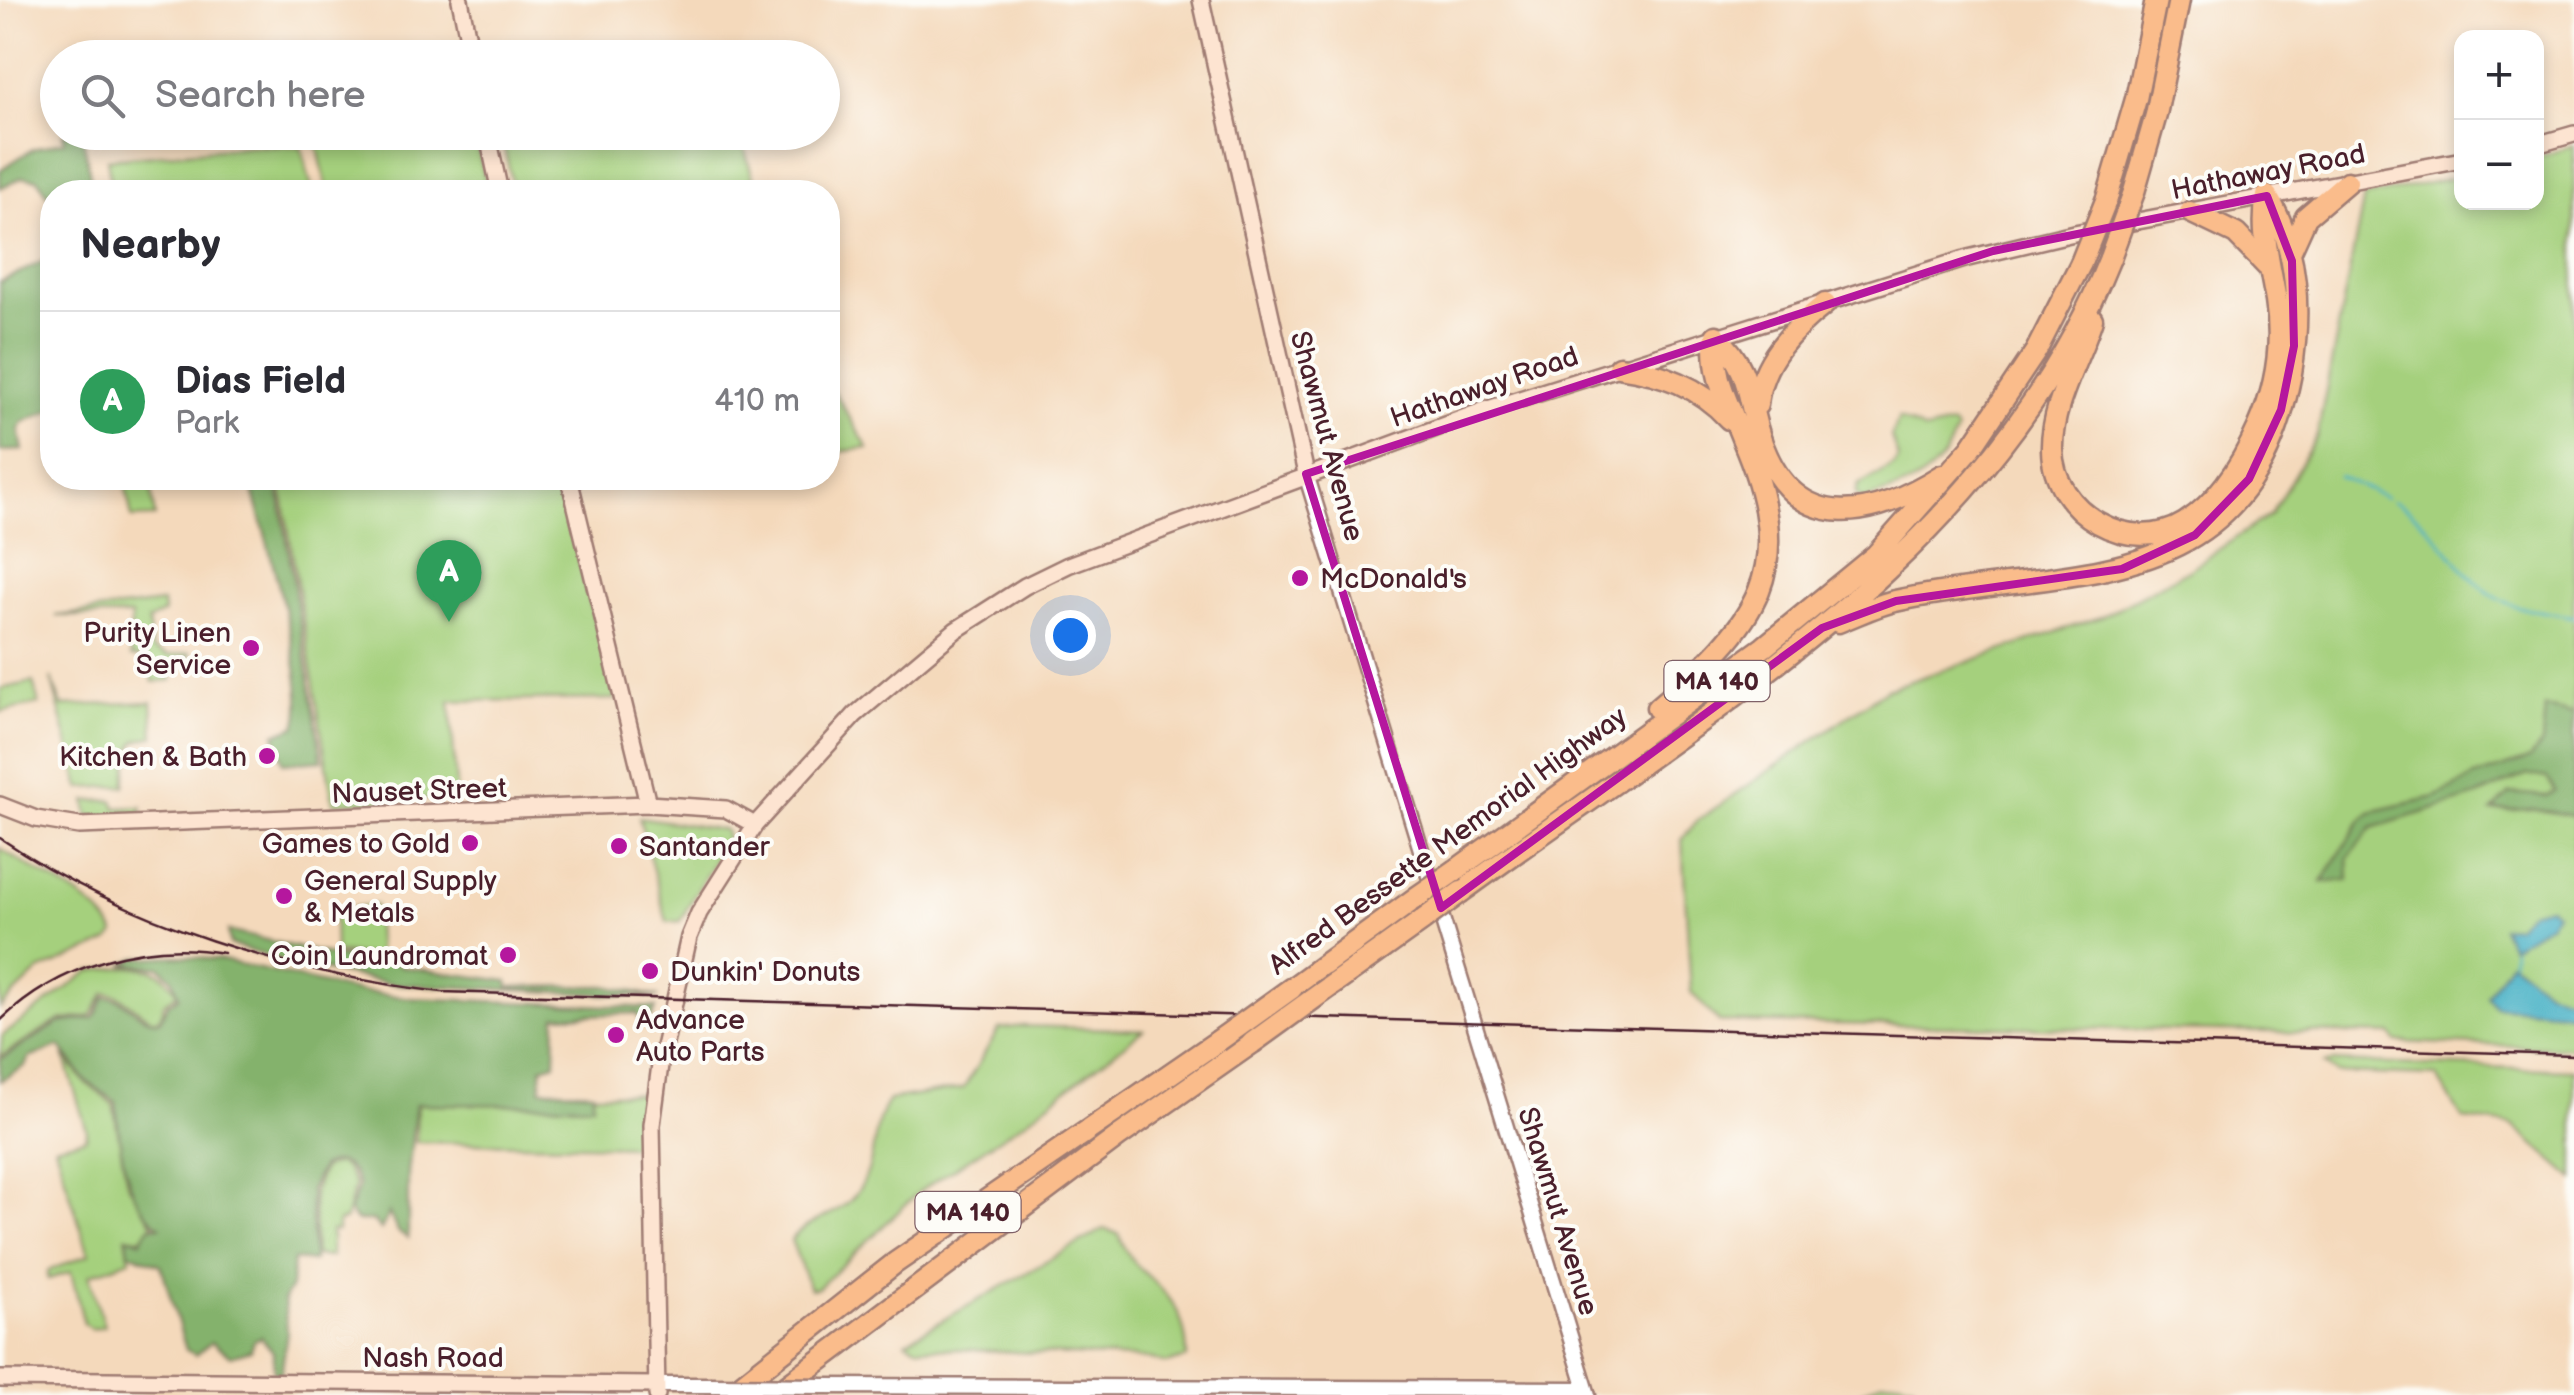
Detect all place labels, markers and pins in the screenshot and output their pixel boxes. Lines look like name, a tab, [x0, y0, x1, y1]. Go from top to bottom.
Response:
pin: A	[416, 540, 482, 622]
place label: McDonald's	[1320, 563, 1467, 596]
marker: McDonald's	[1289, 567, 1311, 589]
place label: Purity Linen Service	[83, 617, 231, 682]
marker: Purity Linen Service	[240, 637, 262, 659]
place label: Kitchen & Bath	[59, 741, 247, 774]
marker: Kitchen & Bath	[256, 745, 278, 767]
place label: Games to Gold	[262, 828, 450, 861]
place label: Santander	[639, 831, 771, 864]
marker: Games to Gold	[459, 832, 481, 854]
marker: Santander	[608, 835, 630, 857]
place label: General Supply & Metals	[304, 865, 497, 930]
marker: General Supply & Metals	[273, 885, 295, 907]
place label: Coin Laundromat	[271, 940, 488, 973]
marker: Coin Laundromat	[497, 944, 519, 966]
place label: Dunkin' Donuts	[670, 956, 861, 989]
marker: Dunkin' Donuts	[639, 960, 661, 982]
place label: Advance Auto Parts	[636, 1004, 765, 1069]
marker: Advance Auto Parts	[605, 1024, 627, 1046]

